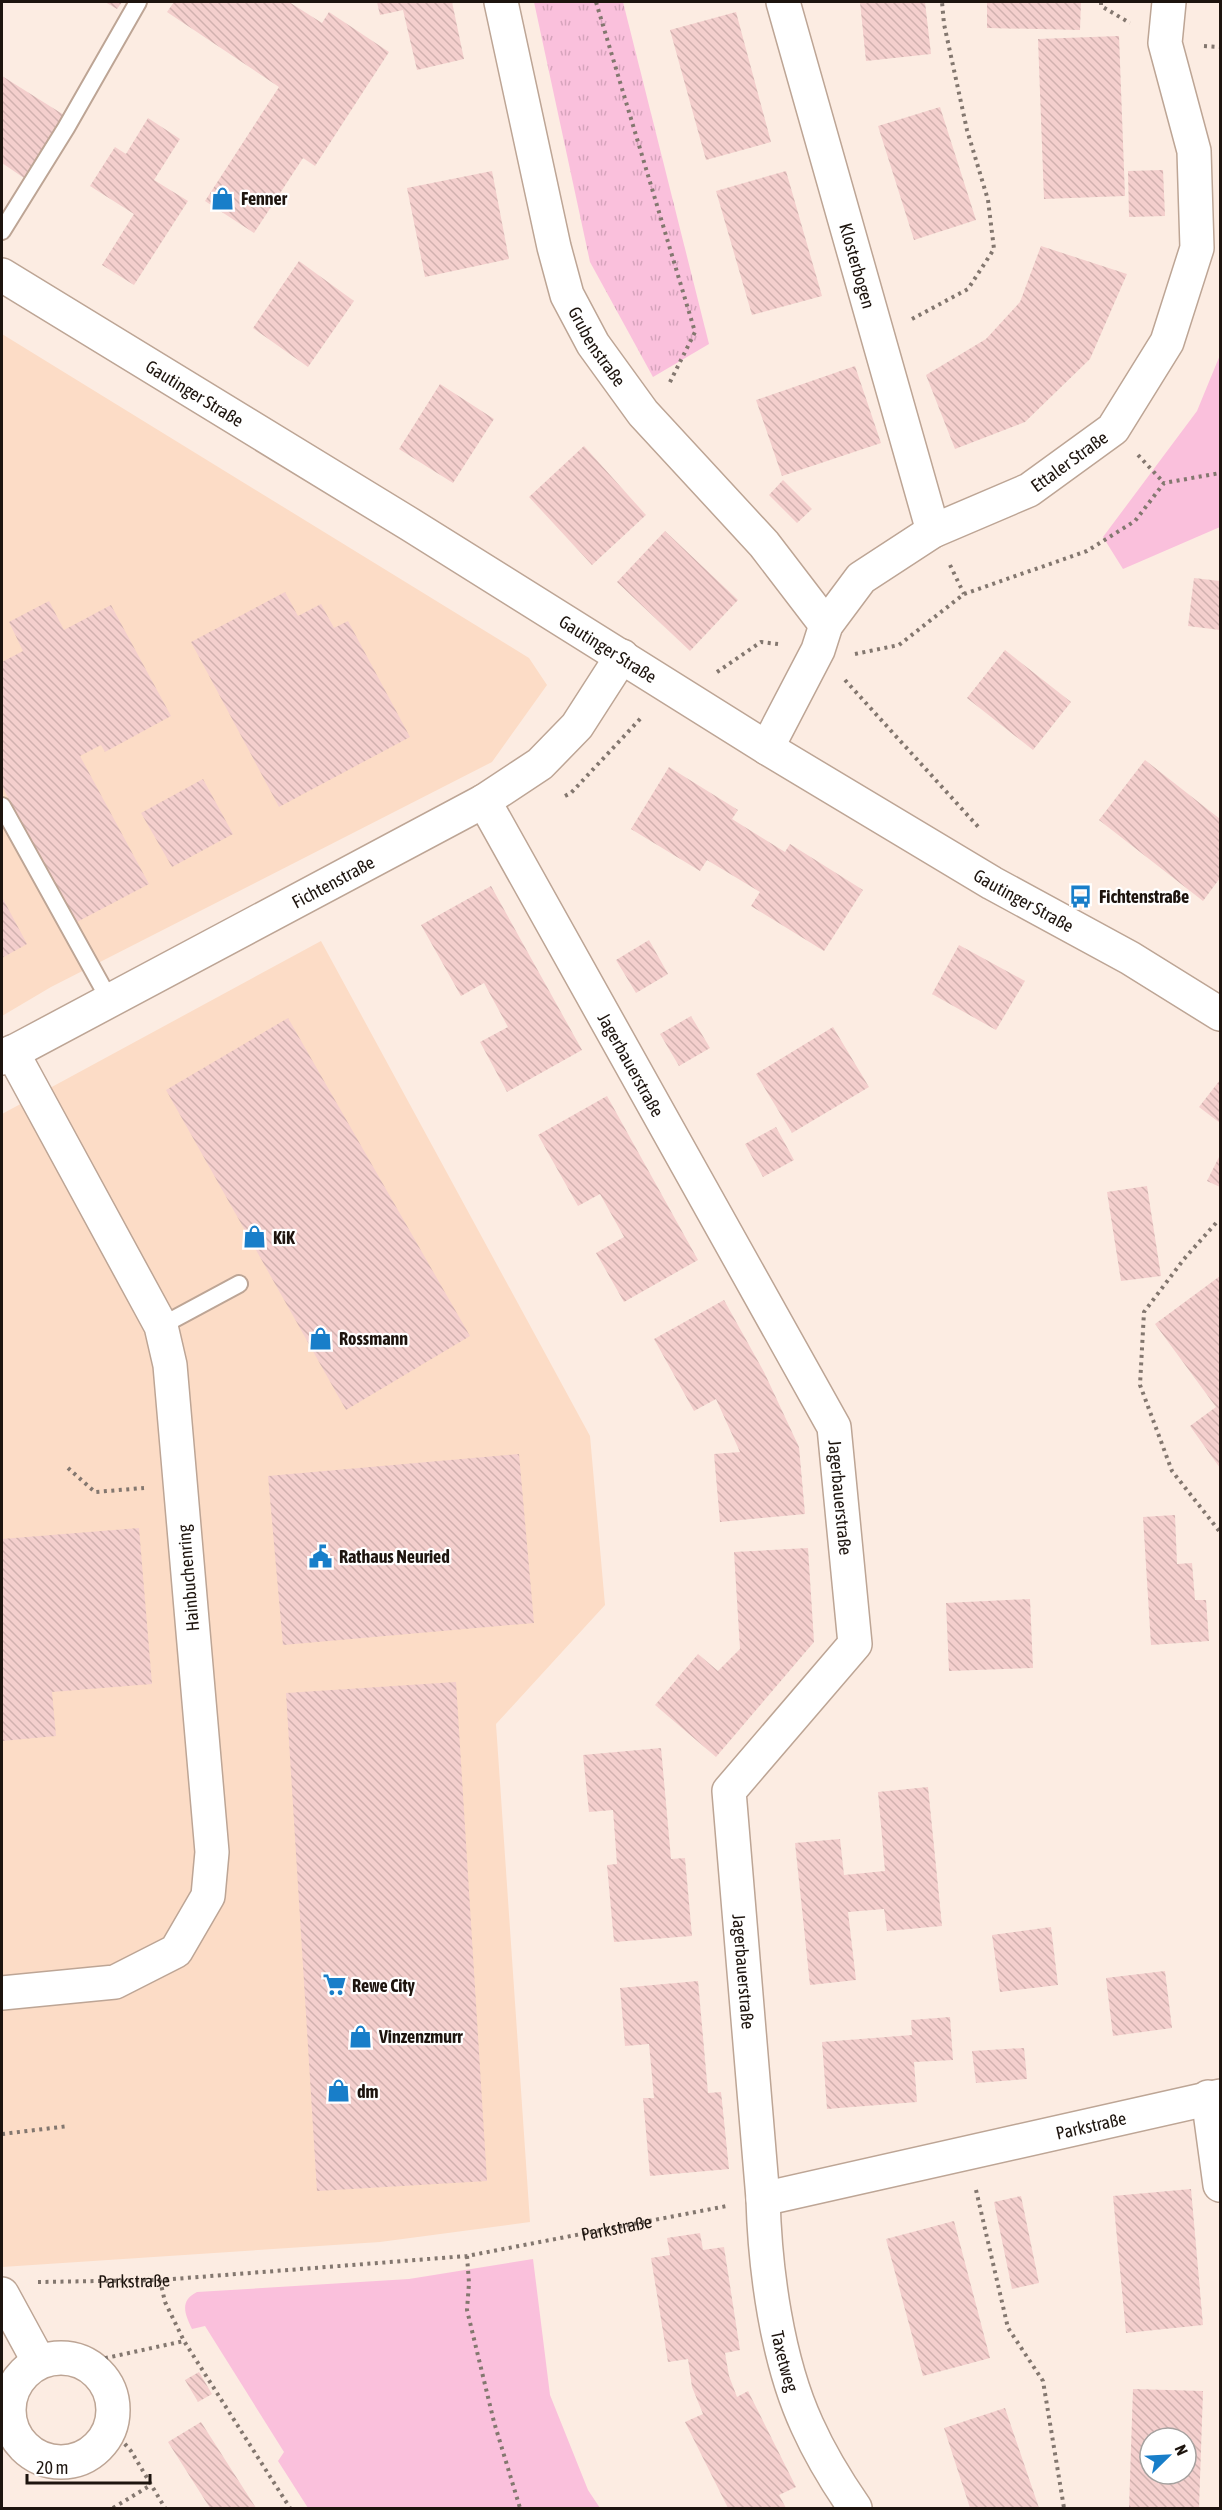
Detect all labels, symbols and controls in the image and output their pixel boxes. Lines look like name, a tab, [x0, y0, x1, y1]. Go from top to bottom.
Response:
shop icon: Fenner	[210, 185, 236, 211]
place label: Fenner	[241, 188, 288, 209]
street label: Klosterbogen	[836, 220, 880, 311]
street label: Grubenstraße	[564, 303, 630, 390]
street label: Gautinger Straße	[142, 355, 248, 431]
street label: Ettaler Straße	[1026, 426, 1111, 496]
street label: Gautinger Straße	[556, 610, 661, 687]
street label: Fichtenstraße	[288, 851, 378, 912]
street label: Gautinger Straße	[970, 864, 1077, 936]
bus stop icon: Fichtenstraße	[1068, 883, 1094, 909]
place label: Fichtenstraße	[1099, 886, 1189, 907]
street label: Jagerbauerstraße	[594, 1009, 669, 1120]
shop icon: KiK	[242, 1224, 268, 1250]
place label: KiK	[273, 1227, 295, 1248]
shop icon: Rossmann	[308, 1325, 334, 1351]
place label: Rossmann	[339, 1328, 408, 1349]
street label: Jagerbauerstraße	[825, 1439, 857, 1556]
street label: Hainbuchenring	[173, 1523, 203, 1632]
public building icon: Rathaus Neuried	[308, 1543, 334, 1569]
place label: Rathaus Neuried	[339, 1546, 450, 1567]
street label: Jagerbauerstraße	[729, 1913, 759, 2030]
supermarket icon: Rewe City	[321, 1972, 347, 1998]
place label: Rewe City	[352, 1975, 416, 1996]
shop icon: Vinzenzmurr	[348, 2023, 374, 2049]
place label: Vinzenzmurr	[378, 2026, 463, 2047]
shop icon: dm	[326, 2078, 352, 2104]
place label: dm	[357, 2081, 379, 2102]
street label: Parkstraße	[1054, 2107, 1128, 2143]
street label: Parkstraße	[579, 2210, 653, 2244]
street label: Parkstraße	[98, 2269, 171, 2292]
street label: Taxetweg	[767, 2329, 804, 2394]
north arrow	[1138, 2426, 1198, 2486]
text: N	[1172, 2442, 1192, 2458]
scale bar	[27, 2447, 150, 2485]
text: 20 m	[36, 2457, 68, 2478]

